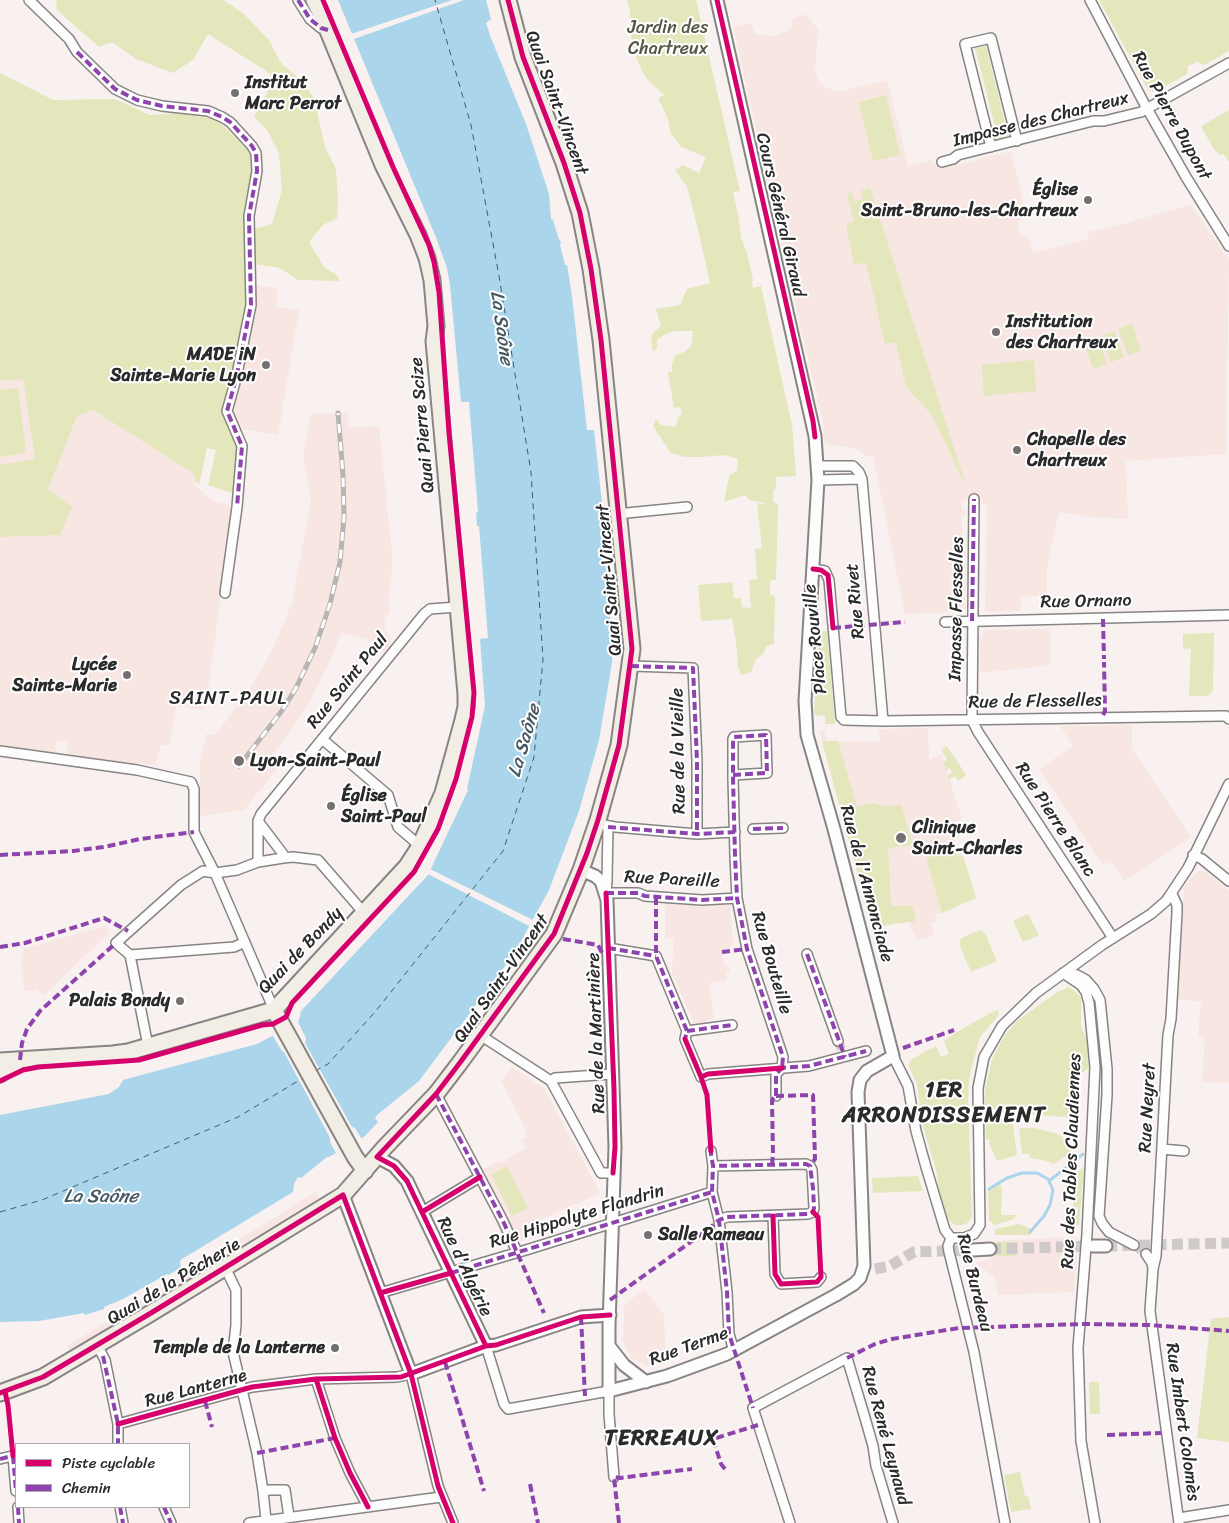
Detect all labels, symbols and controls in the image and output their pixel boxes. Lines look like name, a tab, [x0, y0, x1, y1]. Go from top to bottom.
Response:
park label: Jardin des Chartreux	[628, 17, 708, 59]
street label: Quai Saint-Vincent	[520, 28, 592, 178]
street label: Rue Pierre Dupont	[1127, 48, 1215, 184]
place label: Institut Marc Perrot	[245, 72, 341, 115]
marker: Institut Marc Perrot	[229, 87, 241, 99]
street label: Impasse des Chartreux	[951, 88, 1131, 152]
street label: Cours Général Giraud	[751, 131, 809, 299]
place label: Église Saint-Bruno-les-Chartreux	[861, 179, 1078, 222]
marker: Église Saint-Bruno-les-Chartreux	[1082, 194, 1094, 206]
water label: La Saône	[485, 290, 517, 366]
place label: Institution des Chartreux	[1006, 311, 1118, 354]
marker: Institution des Chartreux	[990, 326, 1002, 338]
place label: MADE iN Sainte-Marie Lyon	[110, 344, 256, 386]
street label: Quai Pierre Scize	[406, 356, 440, 494]
marker: MADE iN Sainte-Marie Lyon	[260, 359, 272, 371]
place label: Chapelle des Chartreux	[1027, 429, 1126, 472]
marker: Chapelle des Chartreux	[1011, 444, 1023, 456]
street label: Quai Saint-Vincent	[593, 503, 627, 657]
street label: Impasse Flesselles	[945, 537, 969, 681]
street label: Rue Rivet	[842, 562, 870, 640]
street label: Place Rouville	[799, 583, 833, 695]
street label: Rue Ornano	[1040, 590, 1132, 614]
street label: Rue Saint Paul	[303, 629, 393, 733]
place label: Lycée Sainte-Marie	[12, 654, 117, 696]
marker: Lycée Sainte-Marie	[121, 669, 133, 681]
district label: SAINT-PAUL	[169, 688, 287, 710]
street label: Rue de la Vieille	[667, 688, 691, 814]
street label: Rue de Flesselles	[968, 690, 1102, 714]
water label: La Saône	[504, 702, 546, 780]
place label: Lyon-Saint-Paul	[250, 750, 380, 772]
marker: Lyon-Saint-Paul	[232, 754, 246, 768]
street label: Rue Pierre Blanc	[1010, 759, 1100, 881]
place label: Église Saint-Paul	[341, 785, 427, 828]
marker: Église Saint-Paul	[325, 800, 337, 812]
street label: Rue de l'Annonciade	[835, 803, 897, 965]
place label: Clinique Saint-Charles	[912, 817, 1022, 860]
marker: Clinique Saint-Charles	[894, 831, 908, 845]
street label: Rue Pareille	[624, 867, 720, 893]
street label: Quai de Bondy	[254, 903, 348, 999]
street label: Rue Bouteille	[746, 909, 796, 1017]
street label: Quai Saint-Vincent	[450, 911, 554, 1047]
street label: Rue de la Martinière	[583, 952, 611, 1114]
place label: Palais Bondy	[69, 990, 170, 1012]
marker: Palais Bondy	[174, 995, 186, 1007]
street label: Rue des Tables Claudiennes	[1057, 1053, 1087, 1269]
street label: Rue Neyret	[1135, 1063, 1161, 1153]
district label: 1ER ARRONDISSEMENT	[843, 1078, 1045, 1130]
street label: Rue Hippolyte Flandrin	[487, 1180, 667, 1254]
water label: La Saône	[64, 1186, 138, 1208]
street label: Rue d'Algérie	[431, 1214, 497, 1320]
place label: Salle Rameau	[658, 1224, 764, 1246]
marker: Salle Rameau	[642, 1229, 654, 1241]
street label: Rue Burdeau	[951, 1232, 997, 1334]
street label: Quai de la Pêcherie	[104, 1234, 244, 1330]
street label: Rue Terme	[646, 1323, 732, 1371]
place label: Temple de la Lanterne	[153, 1337, 325, 1359]
marker: Temple de la Lanterne	[329, 1342, 341, 1354]
street label: Rue Imbert Colomès	[1160, 1342, 1204, 1502]
street label: Rue René Leynaud	[856, 1364, 914, 1508]
street label: Rue Lanterne	[143, 1365, 249, 1413]
district label: TERREAUX	[604, 1426, 720, 1452]
legend	[15, 1443, 190, 1508]
text: Piste cyclable	[62, 1450, 155, 1476]
text: Chemin	[62, 1475, 111, 1501]

